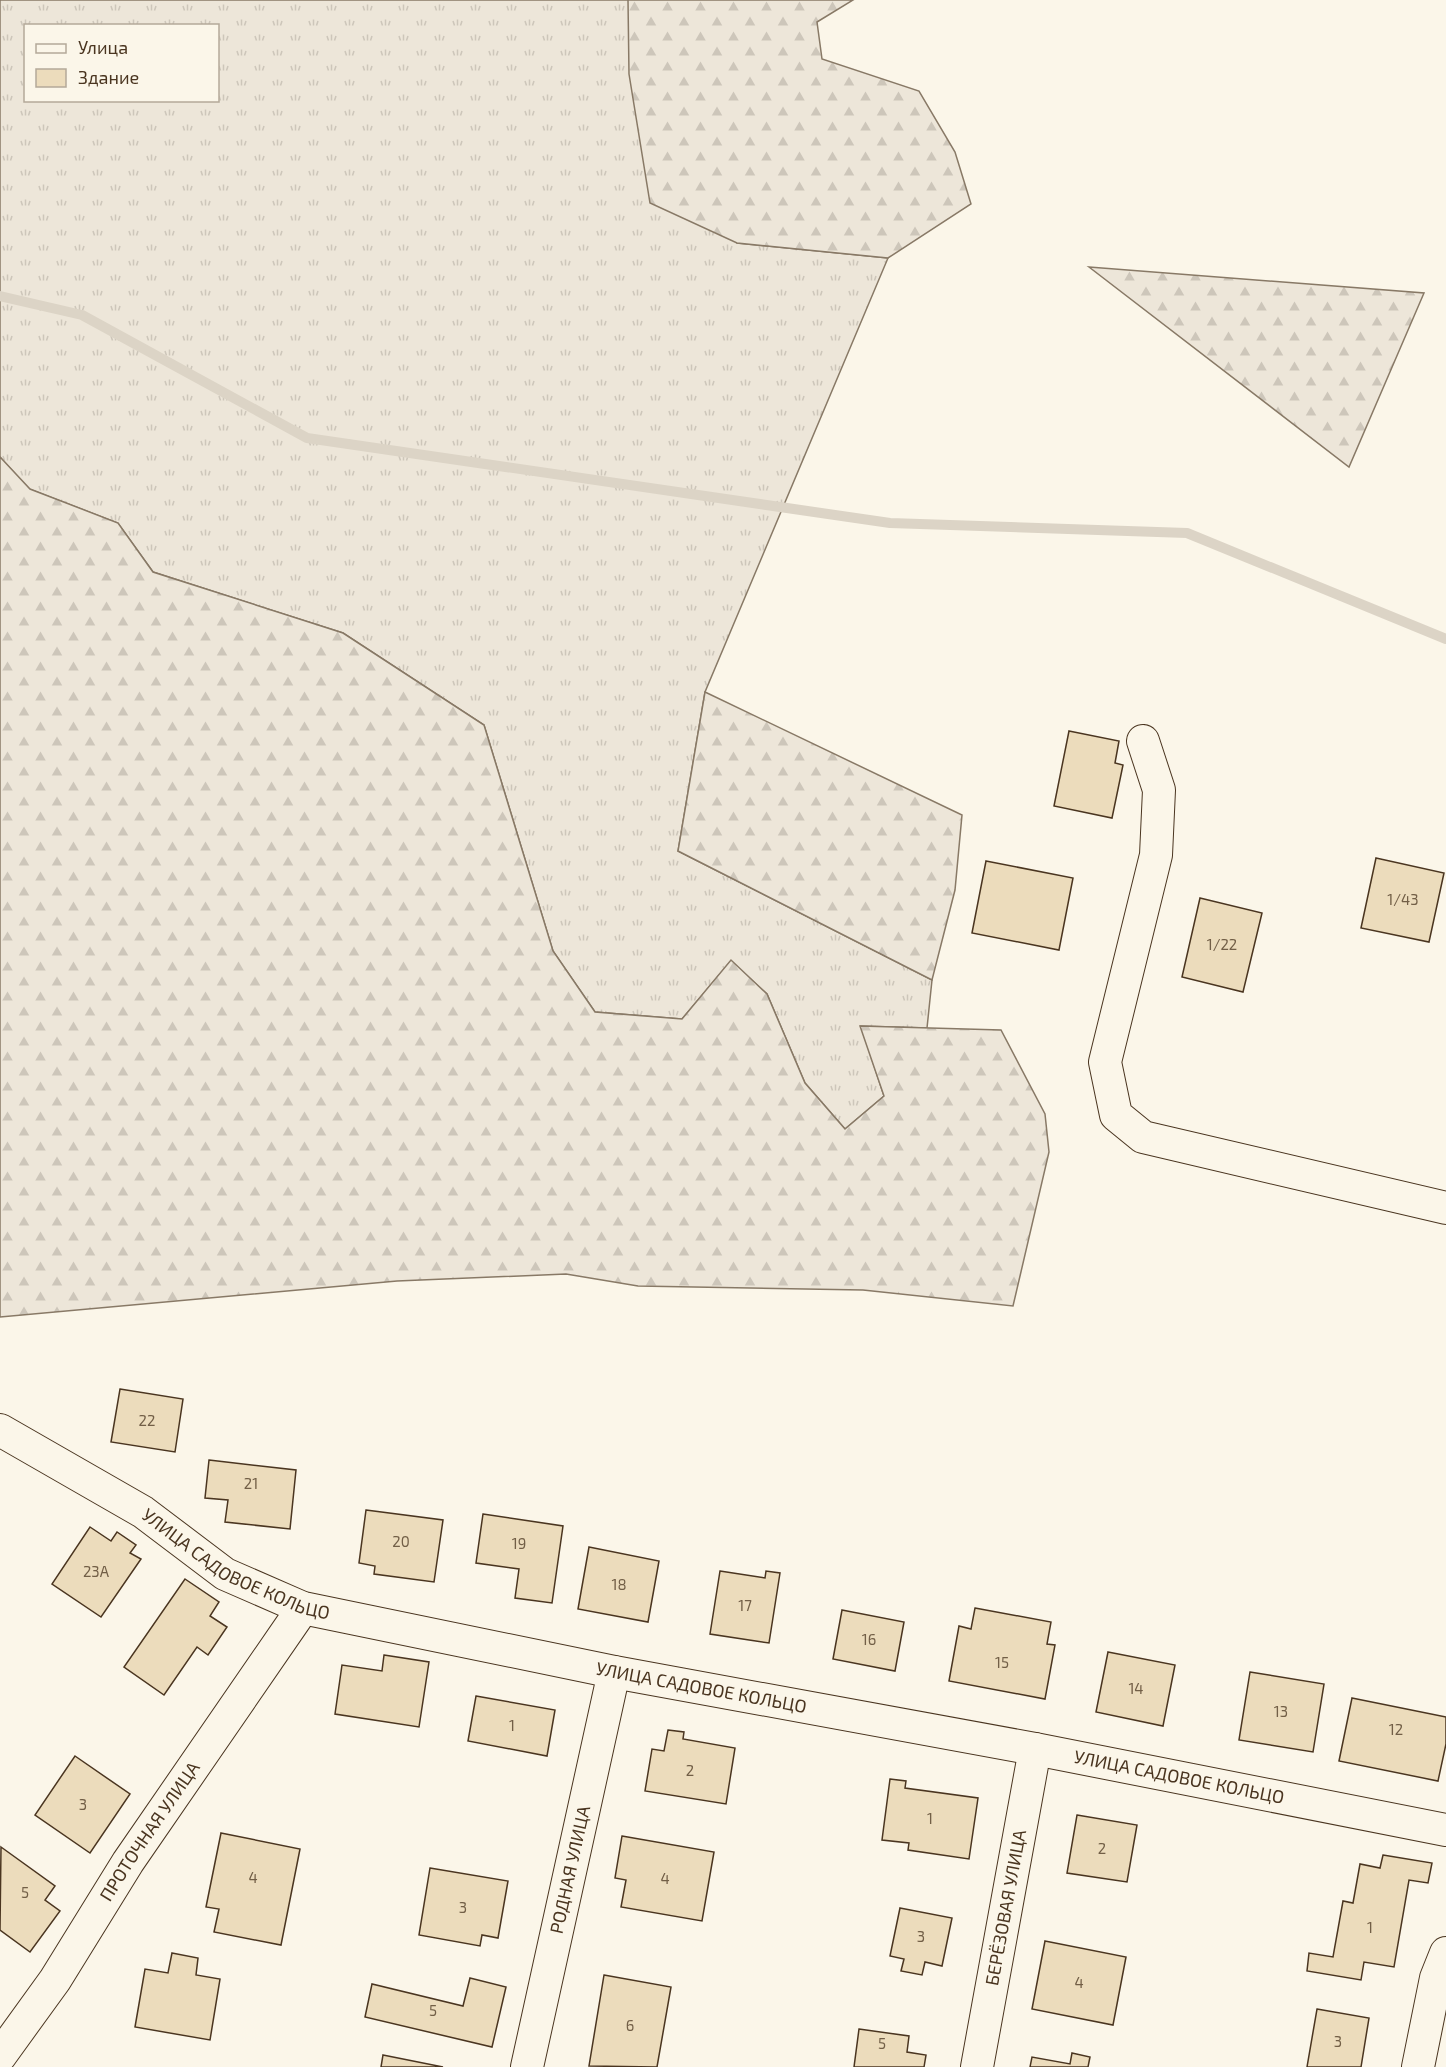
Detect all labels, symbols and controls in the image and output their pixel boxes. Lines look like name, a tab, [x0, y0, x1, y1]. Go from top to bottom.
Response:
legend	[24, 24, 219, 102]
text: Улица	[78, 36, 128, 58]
text: Здание	[78, 66, 139, 88]
house number: 1/43	[1387, 890, 1419, 908]
house number: 1/22	[1207, 935, 1237, 953]
house number: 22	[139, 1411, 155, 1429]
house number: 21	[244, 1474, 258, 1492]
street label: УЛИЦА САДОВОЕ КОЛЬЦО	[138, 1503, 332, 1623]
house number: 20	[392, 1532, 410, 1550]
house number: 19	[512, 1534, 526, 1552]
house number: 23А	[83, 1562, 110, 1580]
house number: 18	[611, 1575, 627, 1593]
house number: 17	[738, 1596, 752, 1614]
house number: 16	[862, 1630, 876, 1648]
house number: 15	[995, 1653, 1009, 1671]
street label: УЛИЦА САДОВОЕ КОЛЬЦО	[594, 1657, 809, 1717]
house number: 14	[1128, 1679, 1144, 1697]
house number: 13	[1274, 1702, 1288, 1720]
house number: 1	[509, 1716, 515, 1734]
house number: 12	[1389, 1720, 1403, 1738]
street label: УЛИЦА САДОВОЕ КОЛЬЦО	[1072, 1745, 1286, 1808]
street label: ПРОТОЧНАЯ УЛИЦА	[94, 1756, 204, 1905]
house number: 2	[686, 1761, 694, 1779]
house number: 3	[79, 1795, 87, 1813]
street label: РОДНАЯ УЛИЦА	[545, 1803, 594, 1935]
house number: 1	[927, 1809, 933, 1827]
street label: БЕРЁЗОВАЯ УЛИЦА	[980, 1827, 1030, 1987]
house number: 2	[1098, 1839, 1106, 1857]
house number: 4	[248, 1868, 258, 1886]
house number: 4	[660, 1869, 670, 1887]
house number: 5	[21, 1883, 29, 1901]
house number: 3	[459, 1898, 467, 1916]
house number: 1	[1367, 1918, 1373, 1936]
house number: 3	[917, 1927, 925, 1945]
house number: 4	[1074, 1973, 1084, 1991]
house number: 5	[429, 2001, 437, 2019]
house number: 6	[626, 2016, 634, 2034]
house number: 3	[1334, 2032, 1342, 2050]
house number: 5	[878, 2034, 886, 2052]

